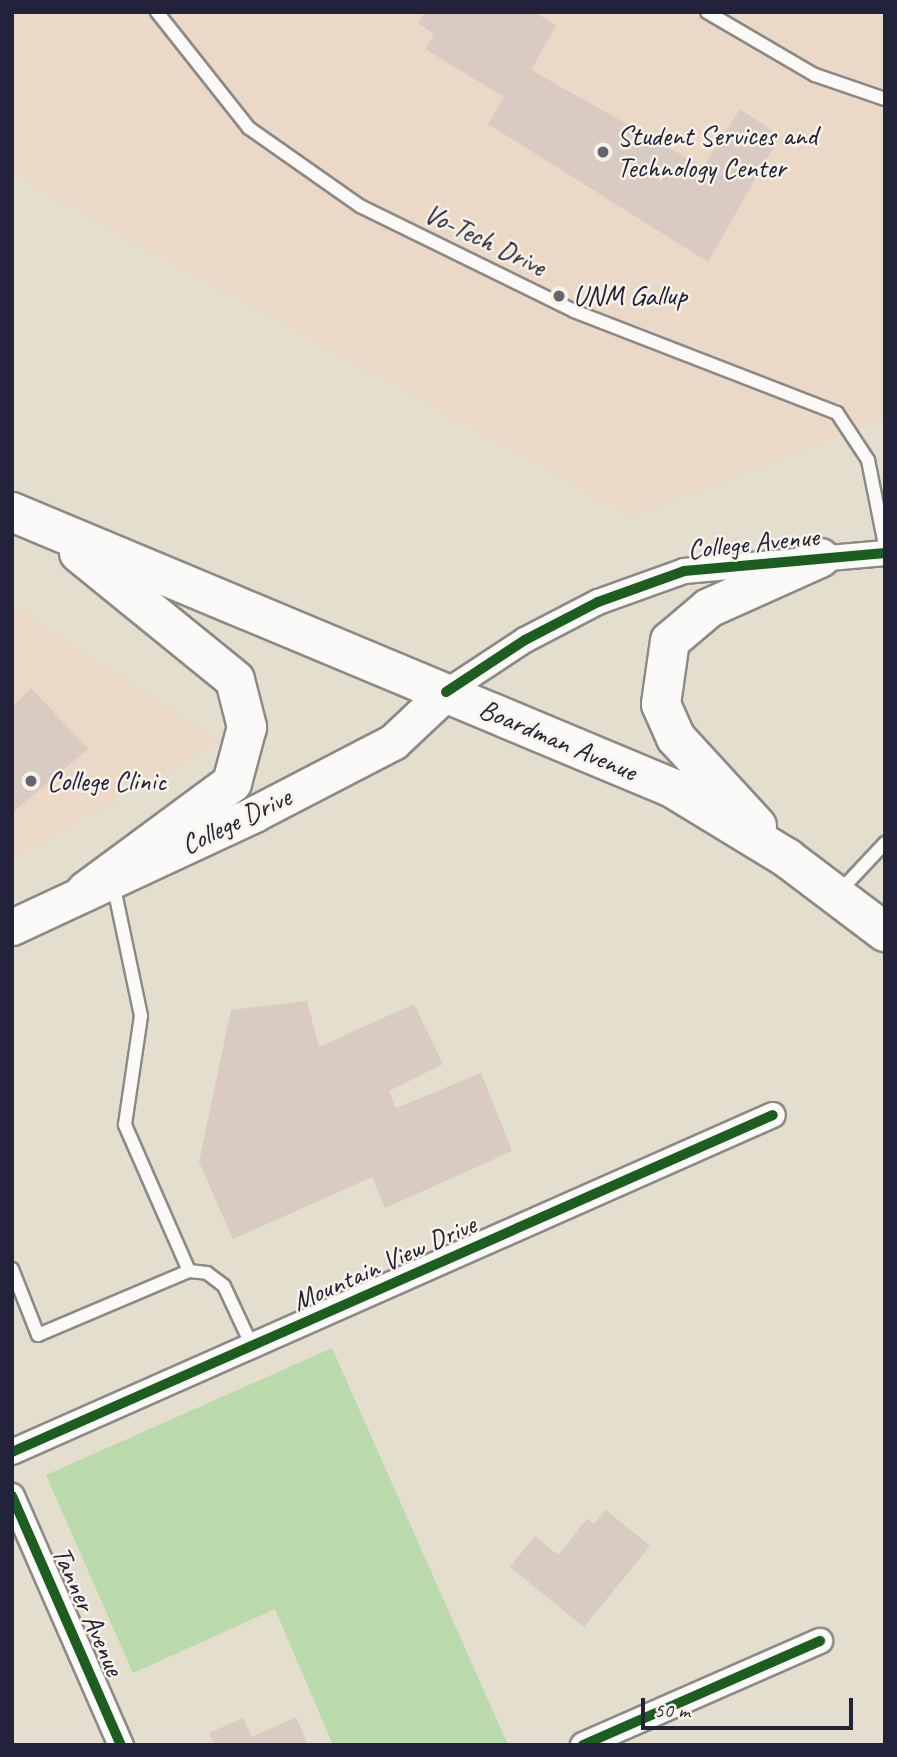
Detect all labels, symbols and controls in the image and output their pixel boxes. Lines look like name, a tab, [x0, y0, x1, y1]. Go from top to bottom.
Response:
place label: Student Services and Technology Center	[617, 119, 818, 185]
marker: Student Services and Technology Center	[595, 144, 611, 160]
street label: Vo-Tech Drive	[419, 196, 551, 284]
place label: UNM Gallup	[573, 279, 686, 313]
marker: UNM Gallup	[551, 288, 567, 304]
street label: College Avenue	[686, 519, 820, 567]
street label: Boardman Avenue	[474, 692, 642, 788]
place label: College Clinic	[47, 764, 166, 798]
marker: College Clinic	[21, 771, 41, 791]
street label: College Drive	[176, 780, 296, 862]
street label: Mountain View Drive	[287, 1207, 481, 1319]
street label: Tanner Avenue	[45, 1541, 131, 1681]
scale bar	[645, 1684, 857, 1728]
text: 50 m	[654, 1697, 690, 1723]

